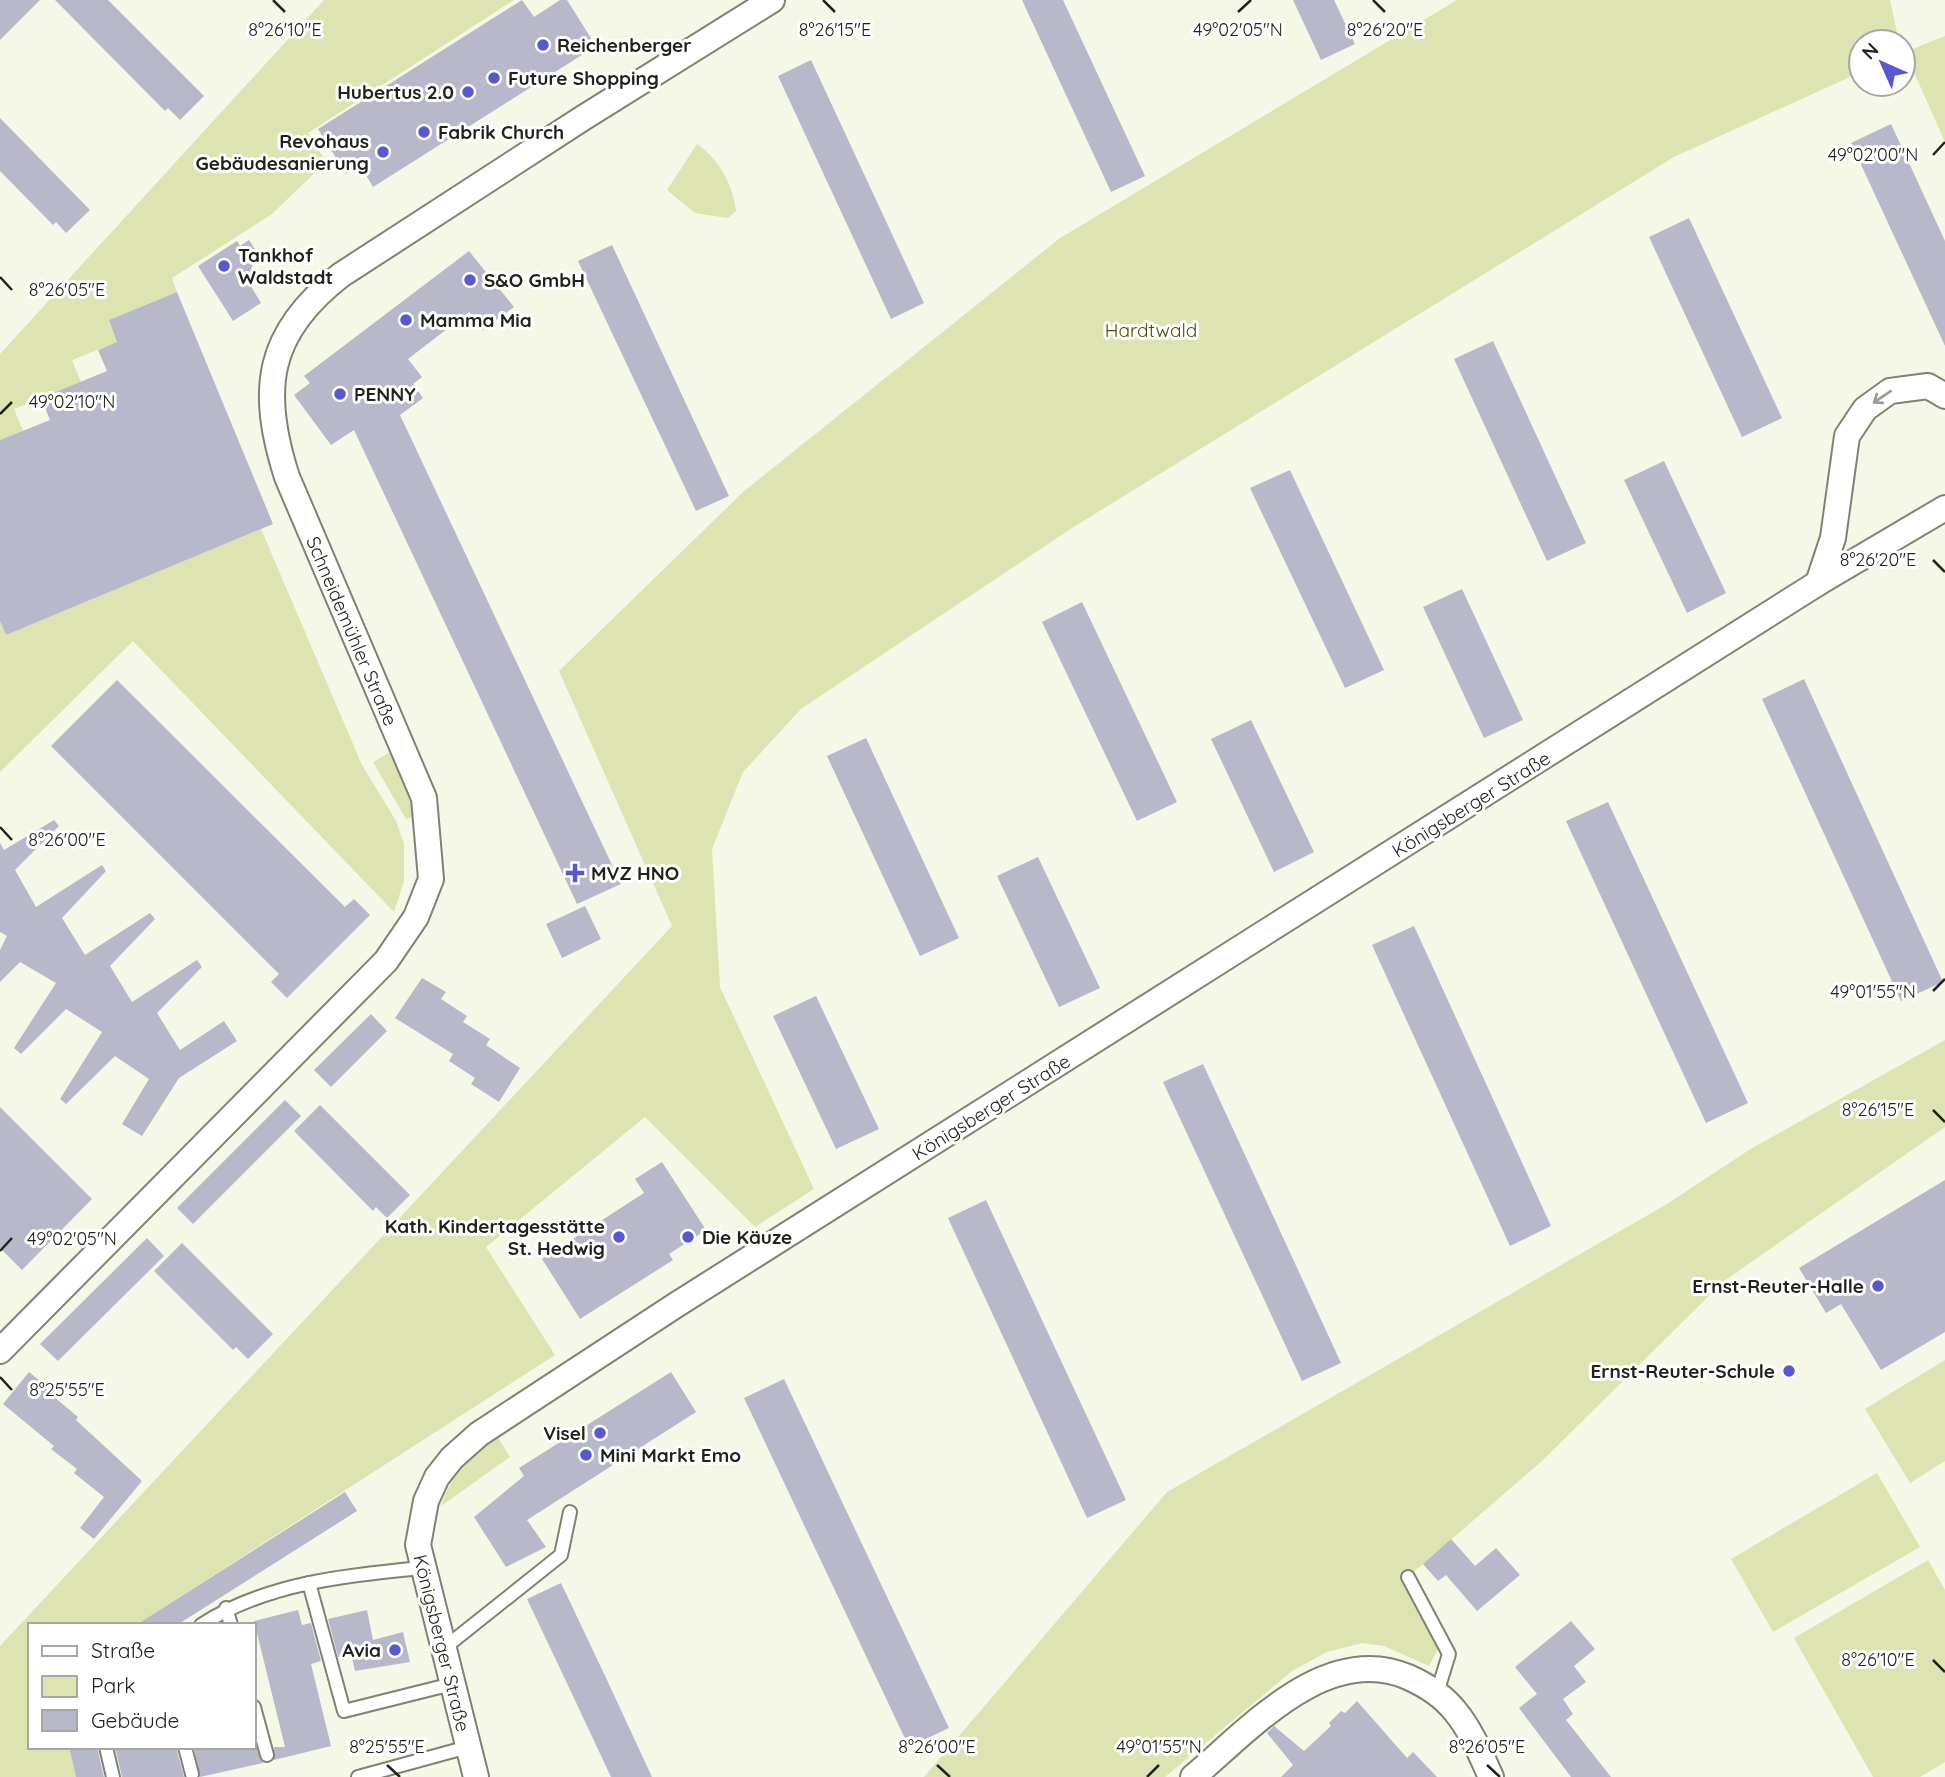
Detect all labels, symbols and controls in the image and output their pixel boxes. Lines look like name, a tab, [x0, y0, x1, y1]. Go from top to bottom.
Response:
text: 8°26'10"E	[248, 18, 322, 41]
text: 8°26'15"E	[799, 18, 871, 41]
text: 49°02'05"N	[1193, 18, 1283, 41]
text: 8°26'20"E	[1347, 18, 1423, 41]
north arrow	[1847, 28, 1917, 98]
place label: Reichenberger	[557, 33, 692, 57]
marker: Reichenberger	[535, 37, 551, 53]
text: N	[1857, 38, 1883, 64]
place label: Future Shopping	[508, 66, 659, 90]
marker: Future Shopping	[486, 70, 502, 86]
place label: Hubertus 2.0	[337, 80, 454, 104]
marker: Hubertus 2.0	[460, 84, 476, 100]
place label: Fabrik Church	[438, 120, 564, 144]
marker: Fabrik Church	[416, 124, 432, 140]
place label: Revohaus Gebäudesanierung	[195, 129, 369, 175]
text: 49°02'00"N	[1828, 143, 1918, 166]
marker: Revohaus Gebäudesanierung	[375, 144, 391, 160]
place label: Tankhof Waldstadt	[238, 243, 333, 289]
marker: Tankhof Waldstadt	[216, 258, 232, 274]
place label: S&O GmbH	[484, 268, 585, 292]
marker: S&O GmbH	[462, 272, 478, 288]
text: 8°26'05"E	[29, 278, 105, 301]
place label: Mamma Mia	[420, 308, 532, 332]
marker: Mamma Mia	[398, 312, 414, 328]
park label: Hardtwald	[1105, 318, 1197, 342]
place label: PENNY	[354, 382, 416, 406]
marker: PENNY	[332, 386, 348, 402]
text: 49°02'10"N	[29, 390, 115, 413]
one-way arrow	[1873, 390, 1892, 404]
street label: Schneidemühler Straße	[301, 533, 403, 729]
text: 8°26'20"E	[1840, 548, 1916, 571]
street label: Königsberger Straße	[1388, 746, 1554, 862]
text: 8°26'00"E	[28, 828, 106, 851]
place label: MVZ HNO	[591, 861, 679, 885]
marker: MVZ HNO	[565, 863, 585, 883]
text: 49°01'55"N	[1830, 980, 1916, 1003]
street label: Königsberger Straße	[908, 1049, 1074, 1165]
text: 8°26'15"E	[1842, 1098, 1914, 1121]
place label: Kath. Kindertagesstätte St. Hedwig	[385, 1214, 605, 1260]
place label: Die Käuze	[702, 1225, 792, 1249]
text: 49°02'05"N	[27, 1227, 117, 1250]
marker: Kath. Kindertagesstätte St. Hedwig	[611, 1229, 627, 1245]
marker: Die Käuze	[680, 1229, 696, 1245]
place label: Ernst-Reuter-Halle	[1692, 1274, 1864, 1298]
marker: Ernst-Reuter-Halle	[1870, 1278, 1886, 1294]
place label: Ernst-Reuter-Schule	[1590, 1359, 1775, 1383]
marker: Ernst-Reuter-Schule	[1781, 1363, 1797, 1379]
text: 8°25'55"E	[29, 1378, 105, 1401]
place label: Visel	[543, 1421, 586, 1445]
marker: Visel	[592, 1425, 608, 1441]
place label: Mini Markt Emo	[600, 1443, 741, 1467]
marker: Mini Markt Emo	[578, 1447, 594, 1463]
street label: Königsberger Straße	[408, 1552, 476, 1734]
legend	[28, 1623, 256, 1749]
text: Straße	[91, 1637, 155, 1663]
place label: Avia	[342, 1638, 381, 1662]
marker: Avia	[387, 1642, 403, 1658]
text: 8°26'10"E	[1841, 1648, 1915, 1671]
text: Park	[91, 1672, 135, 1698]
text: Gebäude	[91, 1707, 179, 1733]
text: 8°25'55"E	[349, 1735, 425, 1758]
text: 8°26'00"E	[898, 1735, 976, 1758]
text: 49°01'55"N	[1116, 1735, 1202, 1758]
text: 8°26'05"E	[1449, 1735, 1525, 1758]

